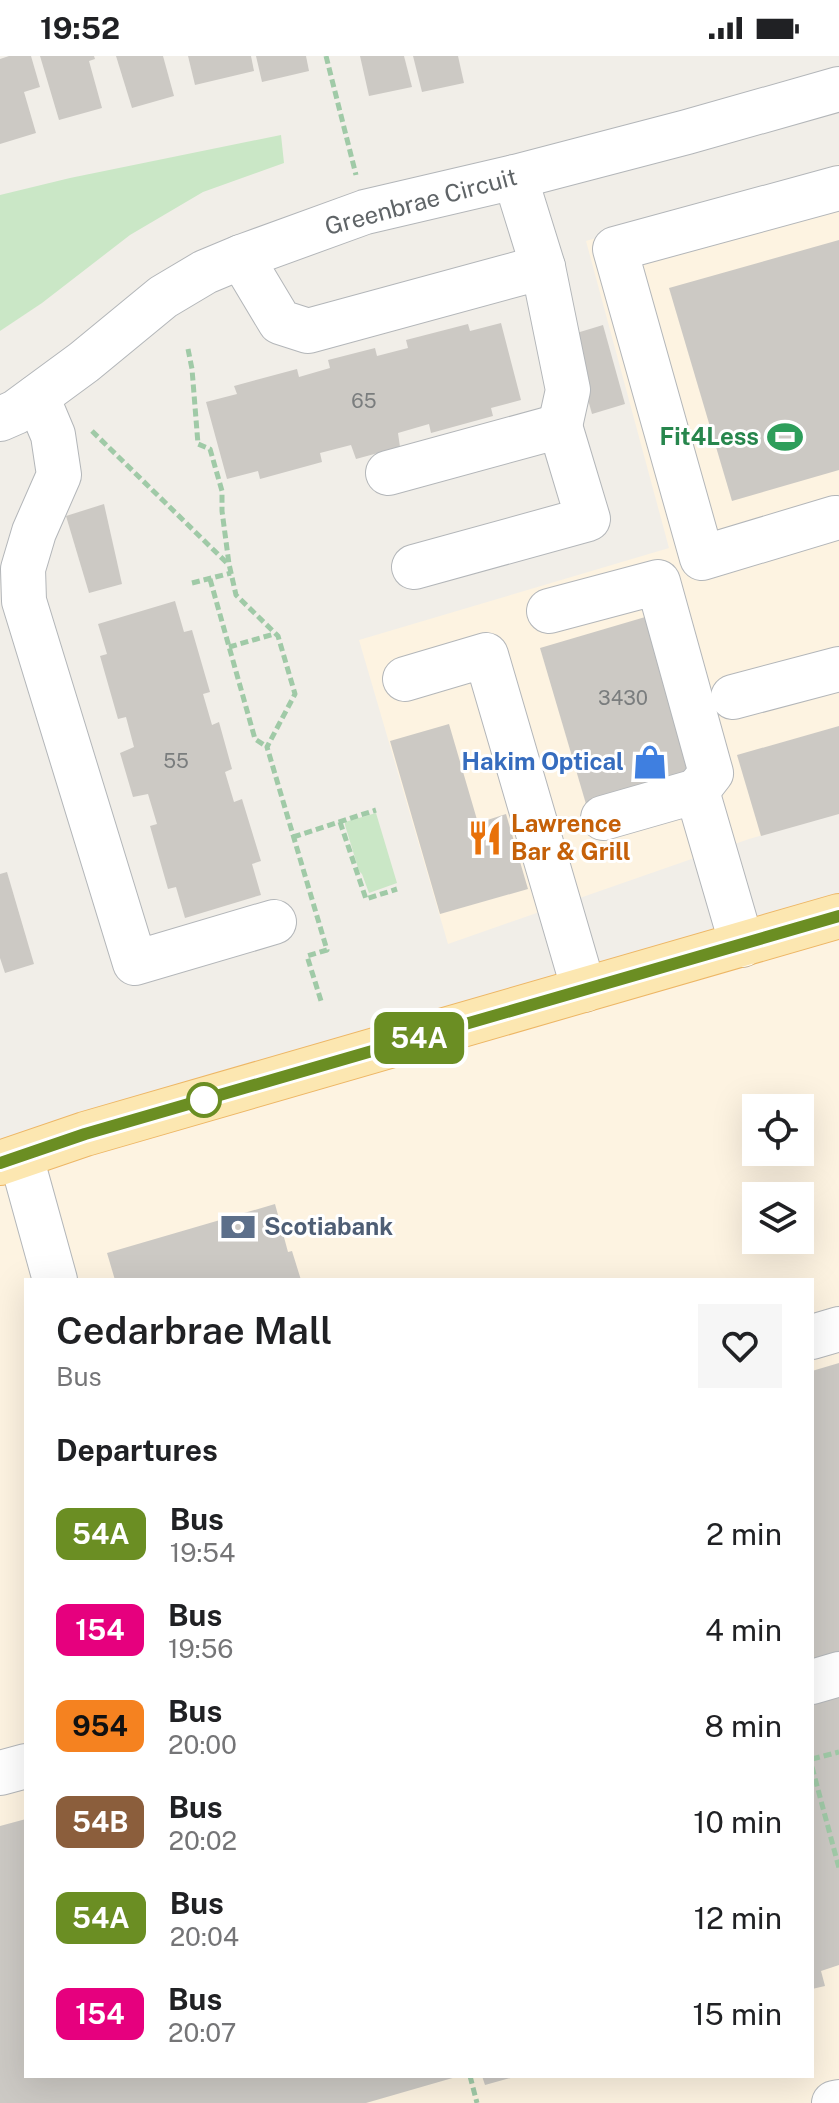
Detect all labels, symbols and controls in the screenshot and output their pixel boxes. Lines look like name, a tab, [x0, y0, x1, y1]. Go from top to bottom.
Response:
text: 19:52	[40, 10, 120, 46]
street label: Greenbrae Circuit	[322, 162, 520, 240]
house number: 65	[351, 389, 377, 413]
sports icon: Fit4Less	[766, 418, 804, 456]
place label: Fit4Less	[659, 422, 759, 450]
house number: 3430	[598, 686, 648, 710]
shop icon: Hakim Optical	[631, 743, 669, 781]
place label: Hakim Optical	[462, 747, 624, 775]
house number: 55	[163, 749, 189, 773]
place label: Lawrence Bar & Grill	[511, 809, 631, 865]
restaurant icon: Lawrence Bar & Grill	[466, 819, 504, 857]
line badge: 54A	[373, 1012, 465, 1064]
text: 54A	[390, 1021, 448, 1054]
unlabelled marker	[187, 1083, 221, 1117]
map controls	[742, 1094, 814, 1254]
button: locate	[742, 1094, 814, 1166]
button: layers	[742, 1182, 814, 1254]
bank icon: Scotiabank	[219, 1208, 257, 1246]
place label: Scotiabank	[264, 1212, 393, 1240]
button: heart	[698, 1304, 782, 1388]
text: Cedarbrae Mall	[56, 1308, 332, 1353]
text: Bus	[56, 1361, 102, 1392]
text: Departures	[56, 1432, 218, 1468]
text: Bus	[170, 1501, 224, 1537]
text: 2 min	[706, 1516, 782, 1552]
text: 54A	[72, 1517, 130, 1550]
text: 19:54	[170, 1537, 235, 1568]
text: Bus	[168, 1597, 222, 1633]
text: 4 min	[705, 1612, 782, 1648]
text: 154	[75, 1613, 125, 1646]
text: 19:56	[168, 1633, 234, 1664]
text: Bus	[168, 1693, 222, 1729]
text: 8 min	[704, 1708, 782, 1744]
text: 954	[72, 1709, 128, 1742]
text: 20:00	[168, 1729, 237, 1760]
text: Bus	[168, 1789, 223, 1825]
text: 10 min	[693, 1804, 782, 1840]
text: 54B	[72, 1805, 128, 1838]
text: 20:02	[168, 1825, 237, 1856]
text: Bus	[170, 1885, 224, 1921]
text: 12 min	[694, 1900, 782, 1936]
text: 54A	[72, 1901, 130, 1934]
text: 20:04	[170, 1921, 239, 1952]
text: Bus	[168, 1981, 222, 2017]
text: 15 min	[692, 1996, 782, 2032]
text: 154	[75, 1997, 125, 2030]
text: 20:07	[168, 2017, 236, 2048]

